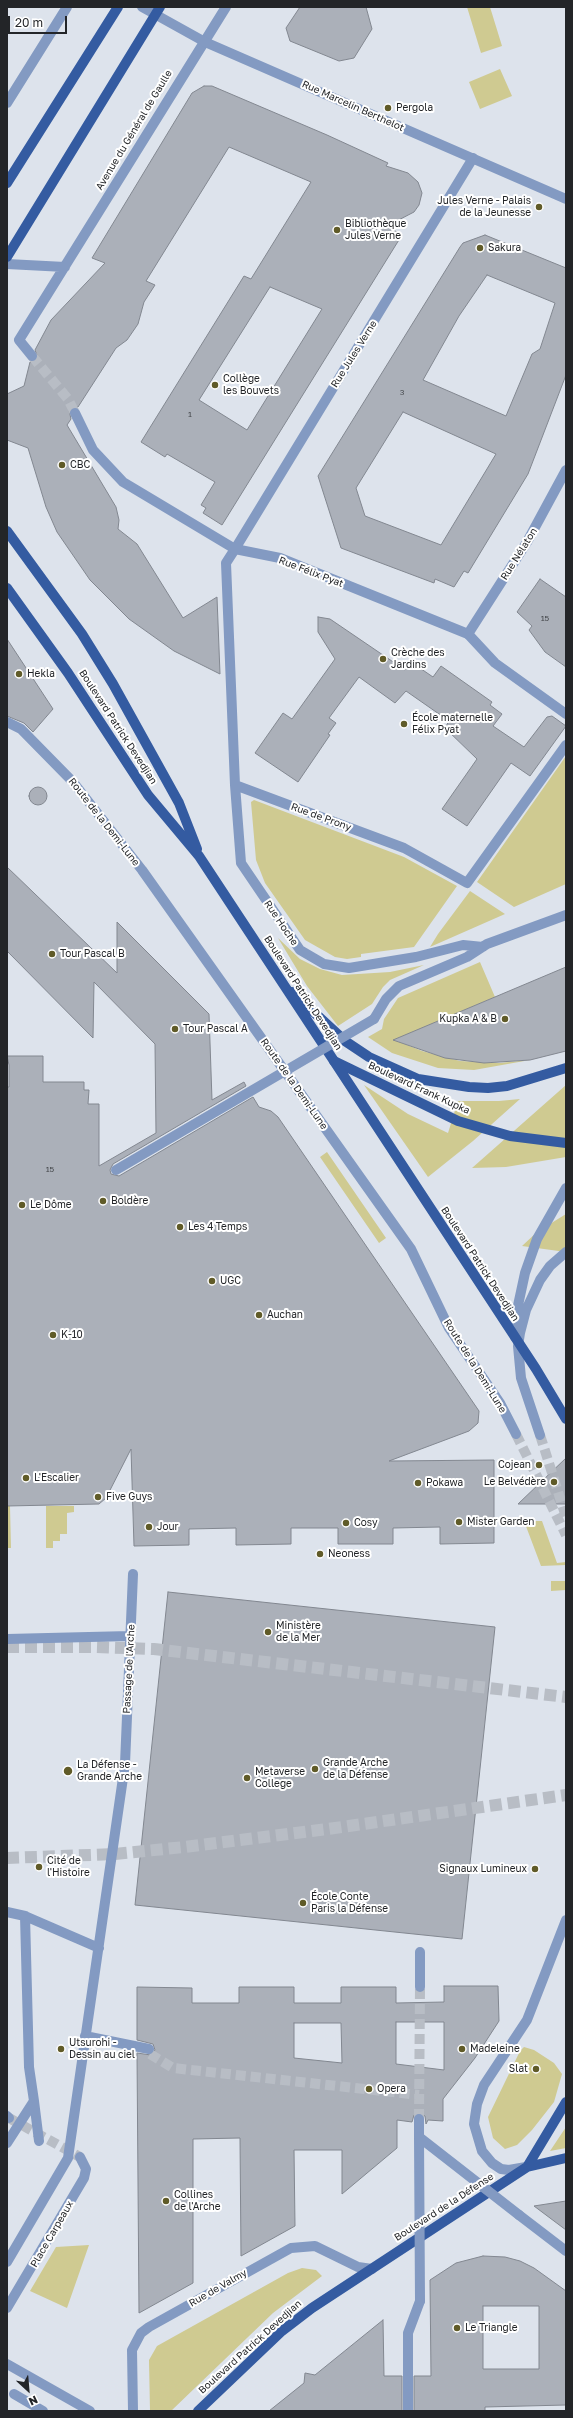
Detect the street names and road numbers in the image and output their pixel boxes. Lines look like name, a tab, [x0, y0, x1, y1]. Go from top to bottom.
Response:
street label: Avenue du Général de Gaulle	[93, 68, 175, 192]
street label: Rue Marcelin Berthelot	[300, 78, 406, 134]
street label: Rue Jules Verne	[329, 318, 379, 390]
street label: Rue Nélaton	[498, 526, 540, 582]
street label: Rue Félix Pyat	[277, 554, 345, 590]
street label: Boulevard Patrick Devedjian	[76, 667, 160, 787]
street label: Route de la Demi-Lune	[66, 776, 142, 868]
street label: Rue de Prony	[289, 801, 353, 833]
street label: Rue Hoche	[262, 898, 300, 948]
street label: Boulevard Patrick Devedjian	[261, 933, 345, 1053]
street label: Route de la Demi-Lune	[258, 1036, 330, 1132]
street label: Boulevard Frank Kupka	[366, 1059, 472, 1117]
street label: Boulevard Patrick Devedjian	[438, 1204, 522, 1324]
street label: Route de la Demi-Lune	[441, 1317, 509, 1415]
street label: Passage de l'Arche	[121, 1624, 137, 1714]
street label: Boulevard de la Défense	[392, 2170, 496, 2244]
street label: Place Carpeaux	[28, 2199, 76, 2269]
street label: Rue de Valmy	[187, 2267, 249, 2309]
street label: Boulevard Patrick Devedjian	[196, 2298, 304, 2396]

